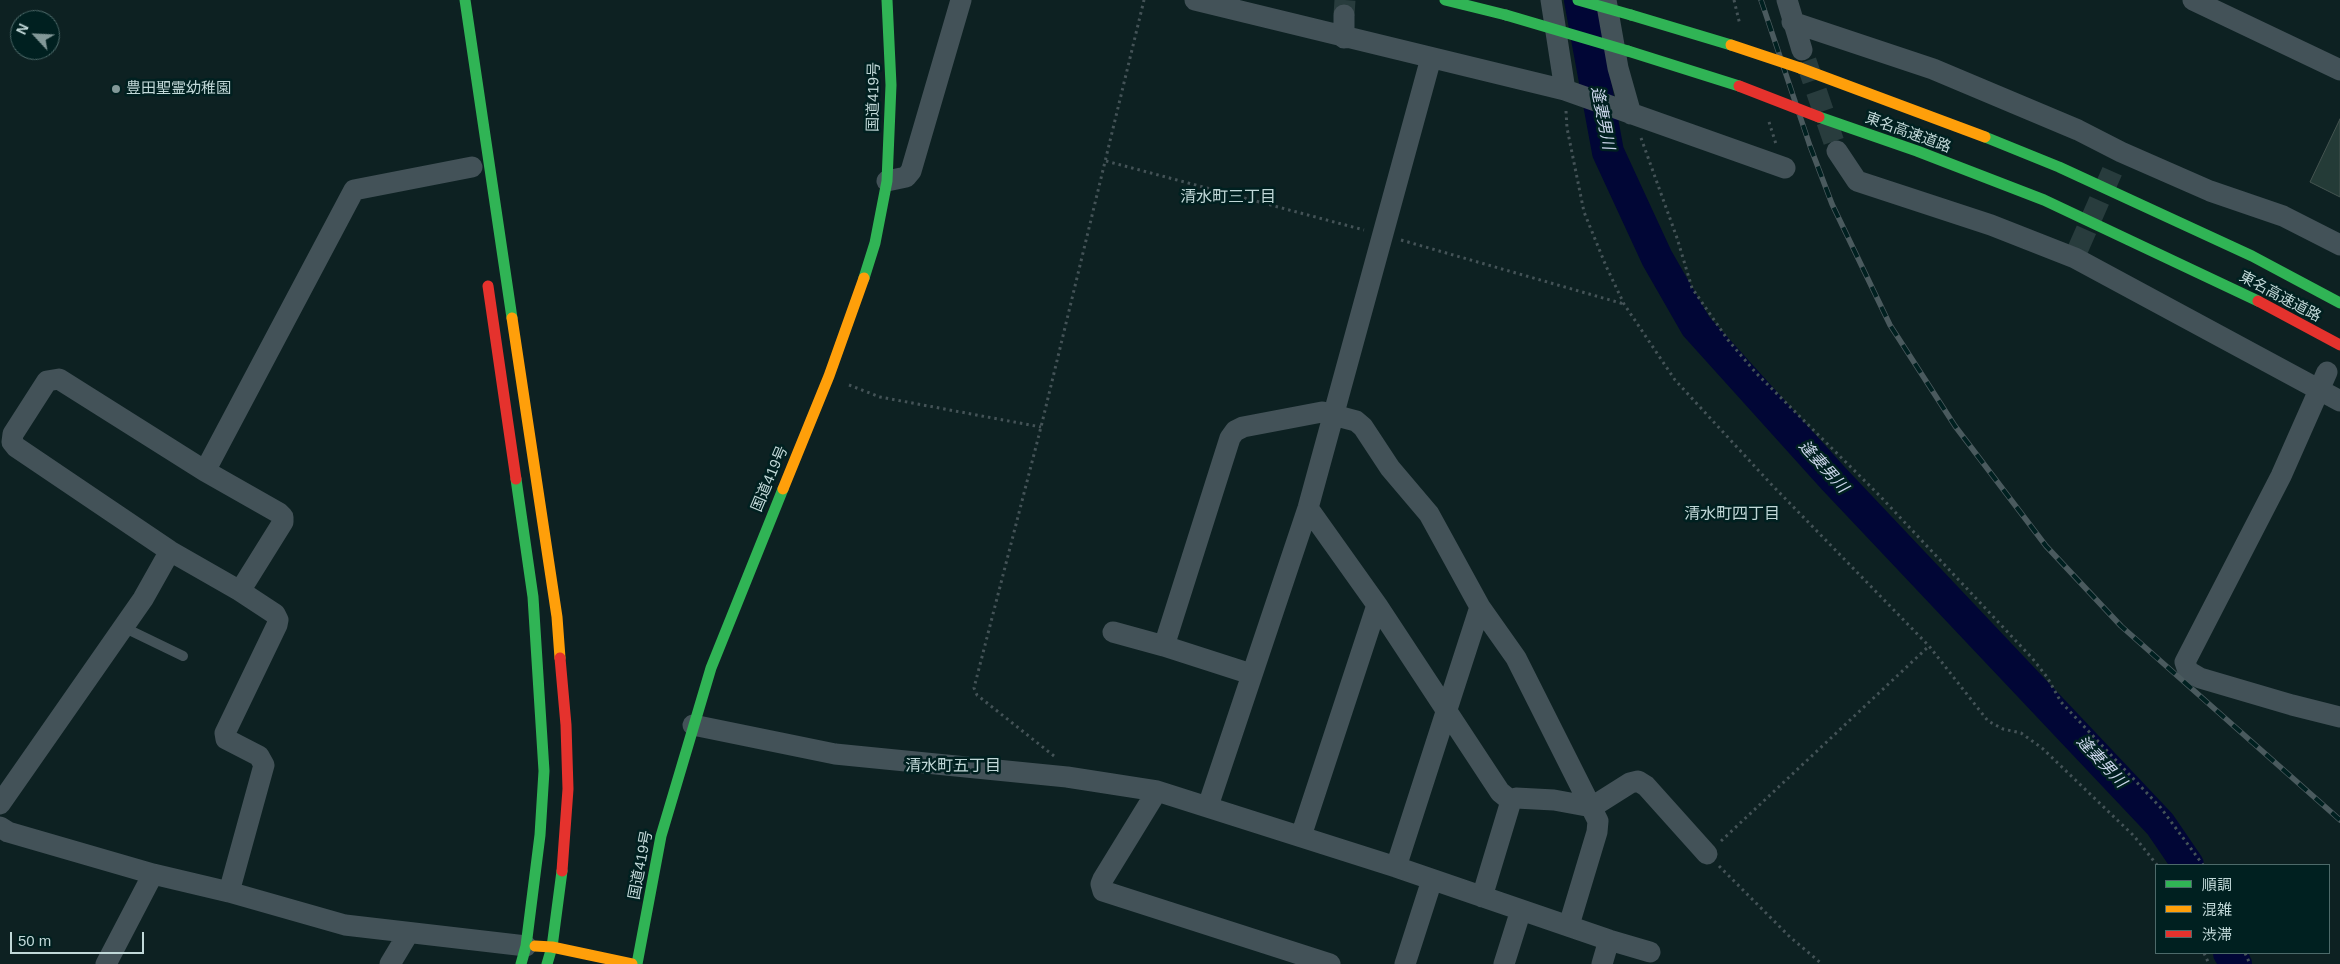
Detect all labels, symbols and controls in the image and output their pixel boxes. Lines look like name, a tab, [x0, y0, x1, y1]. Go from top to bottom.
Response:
north arrow	[10, 10, 60, 60]
text: N	[13, 21, 32, 37]
street label: 国道419号	[864, 62, 884, 132]
place label: 豊田聖霊幼稚園	[126, 80, 231, 98]
marker: 豊田聖霊幼稚園	[110, 83, 122, 95]
water label: 逢妻男川	[1586, 85, 1618, 151]
street label: 東名高速道路	[1863, 109, 1953, 157]
district label: 清水町三丁目	[1180, 188, 1276, 208]
street label: 東名高速道路	[2236, 268, 2324, 326]
water label: 逢妻男川	[1794, 437, 1852, 497]
street label: 国道419号	[748, 443, 792, 515]
district label: 清水町四丁目	[1684, 505, 1780, 525]
water label: 逢妻男川	[2072, 732, 2130, 792]
district label: 清水町五丁目	[905, 757, 1001, 777]
street label: 国道419号	[625, 829, 657, 901]
legend	[2155, 864, 2330, 954]
text: 順調	[2202, 876, 2232, 893]
text: 混雑	[2202, 901, 2232, 918]
scale bar	[12, 922, 146, 954]
text: 渋滞	[2202, 926, 2232, 943]
text: 50 m	[18, 932, 51, 949]

